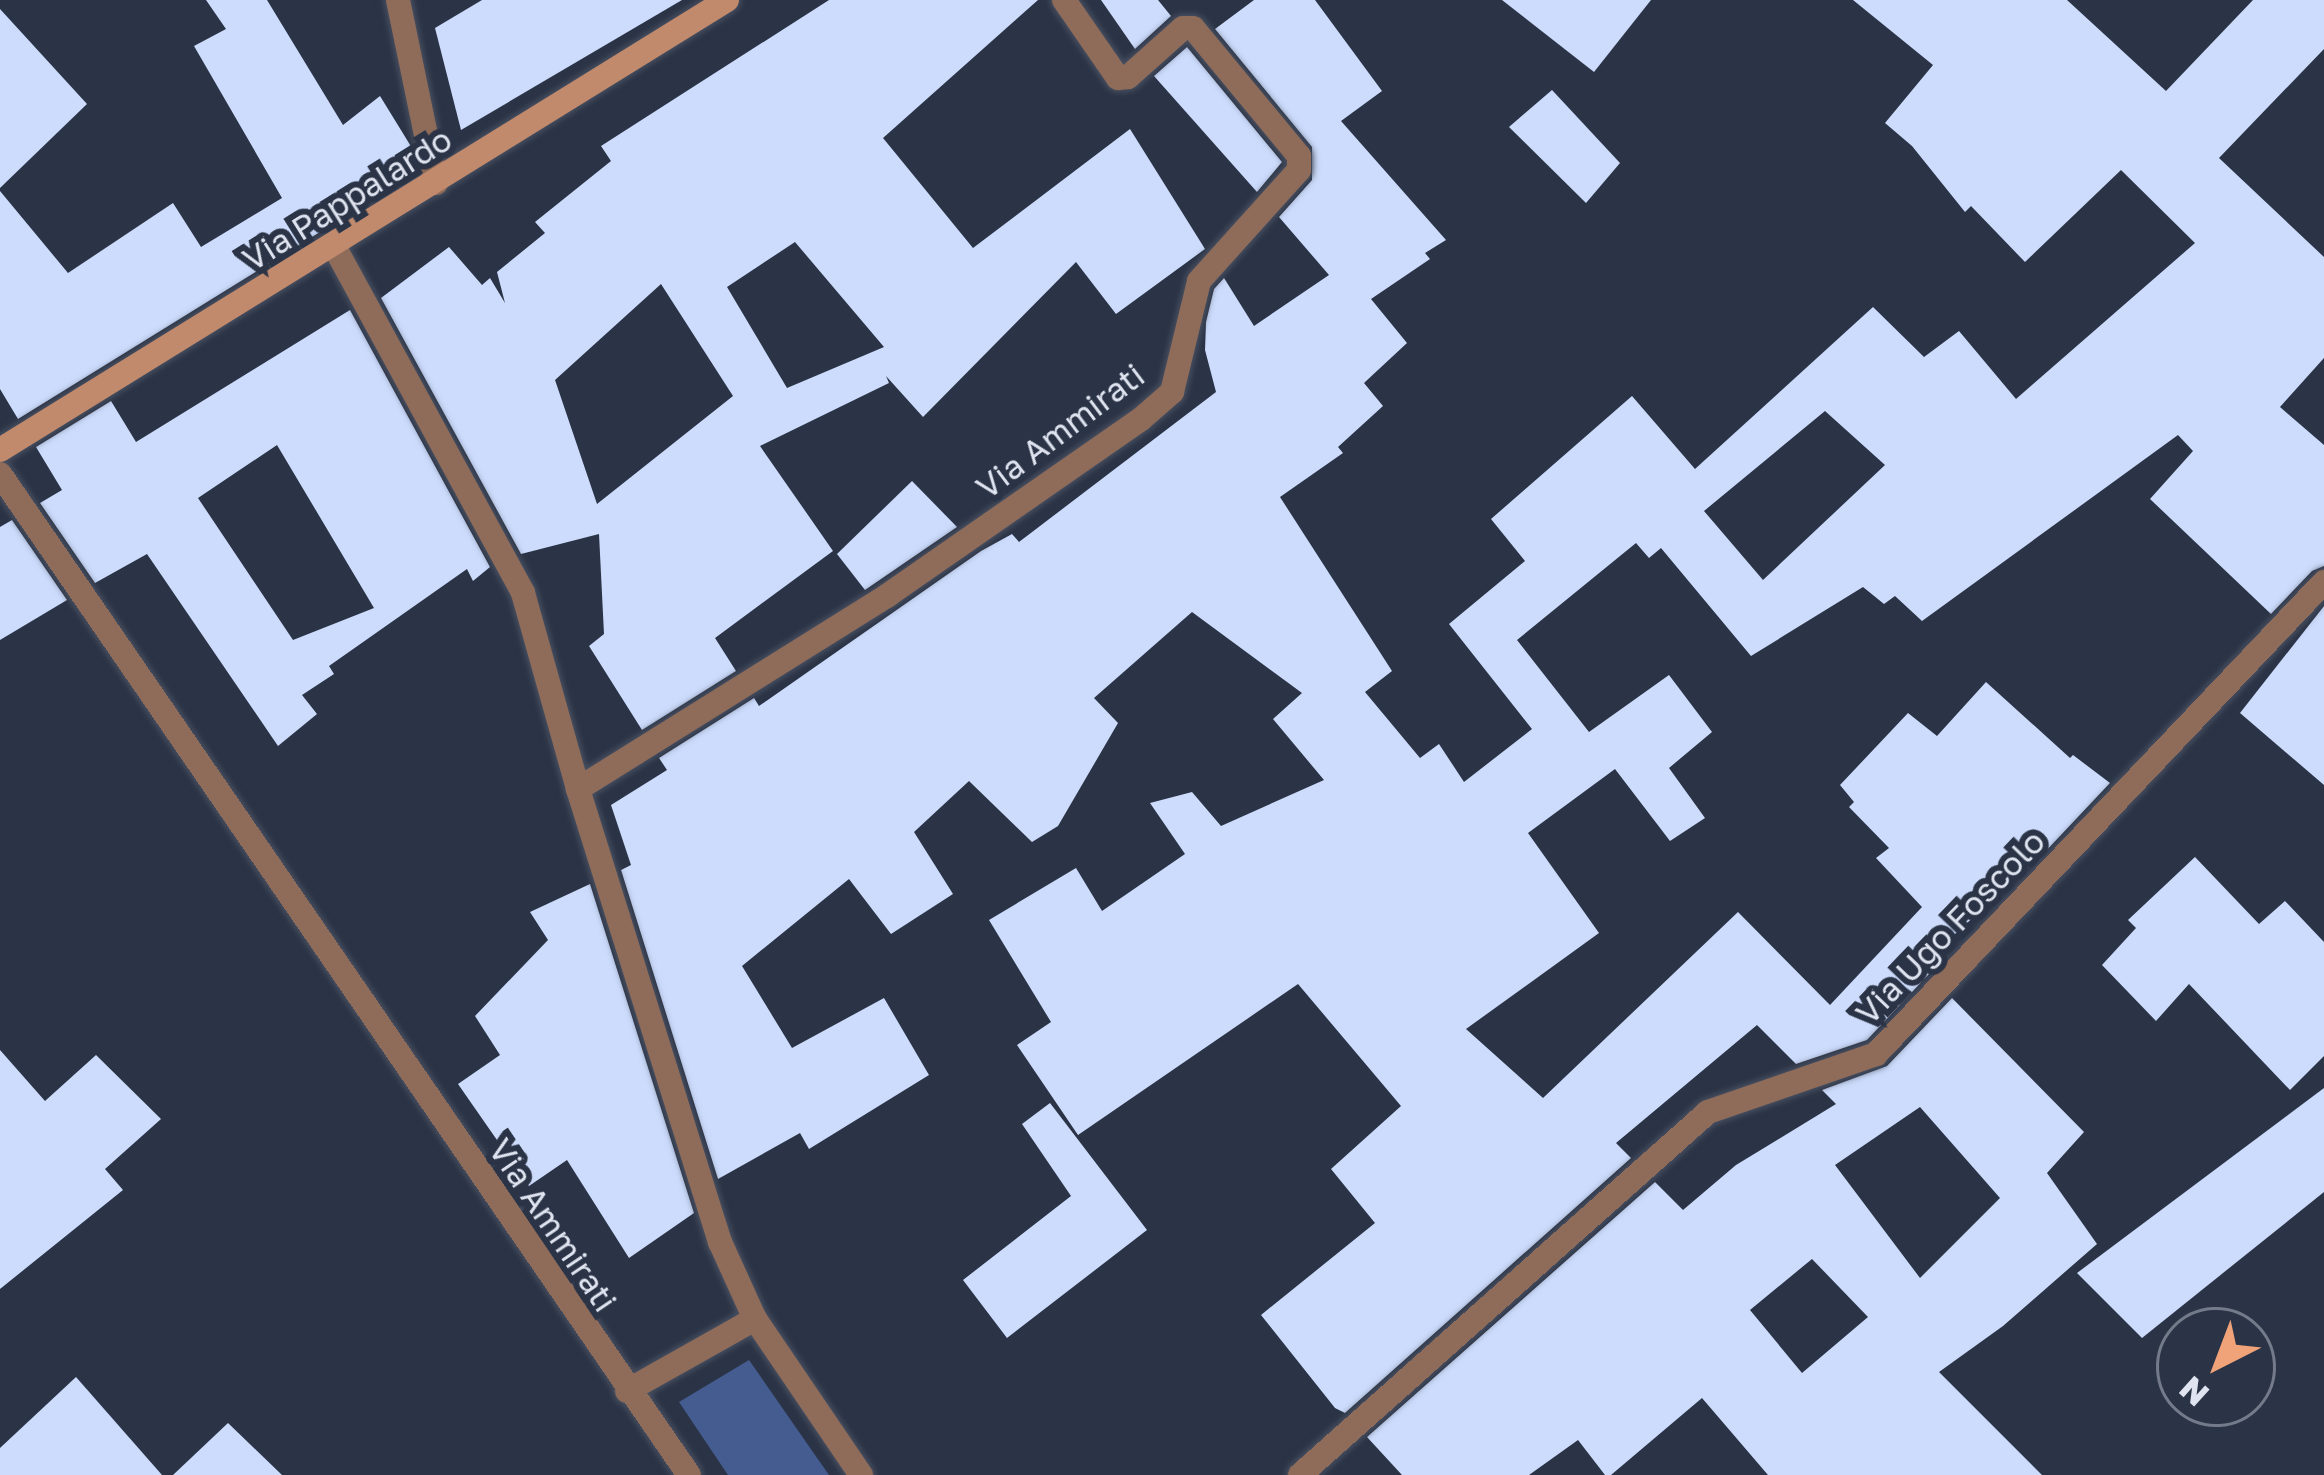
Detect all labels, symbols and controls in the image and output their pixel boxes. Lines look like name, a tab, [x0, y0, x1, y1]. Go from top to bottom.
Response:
street label: Via Pappalardo	[235, 119, 459, 279]
street label: Via Ammirati	[968, 355, 1152, 507]
street label: Via Ugo Foscolo	[1847, 822, 2053, 1032]
street label: Via Ammirati	[481, 1131, 625, 1319]
north arrow	[2156, 1307, 2276, 1427]
text: N	[2171, 1369, 2216, 1415]

